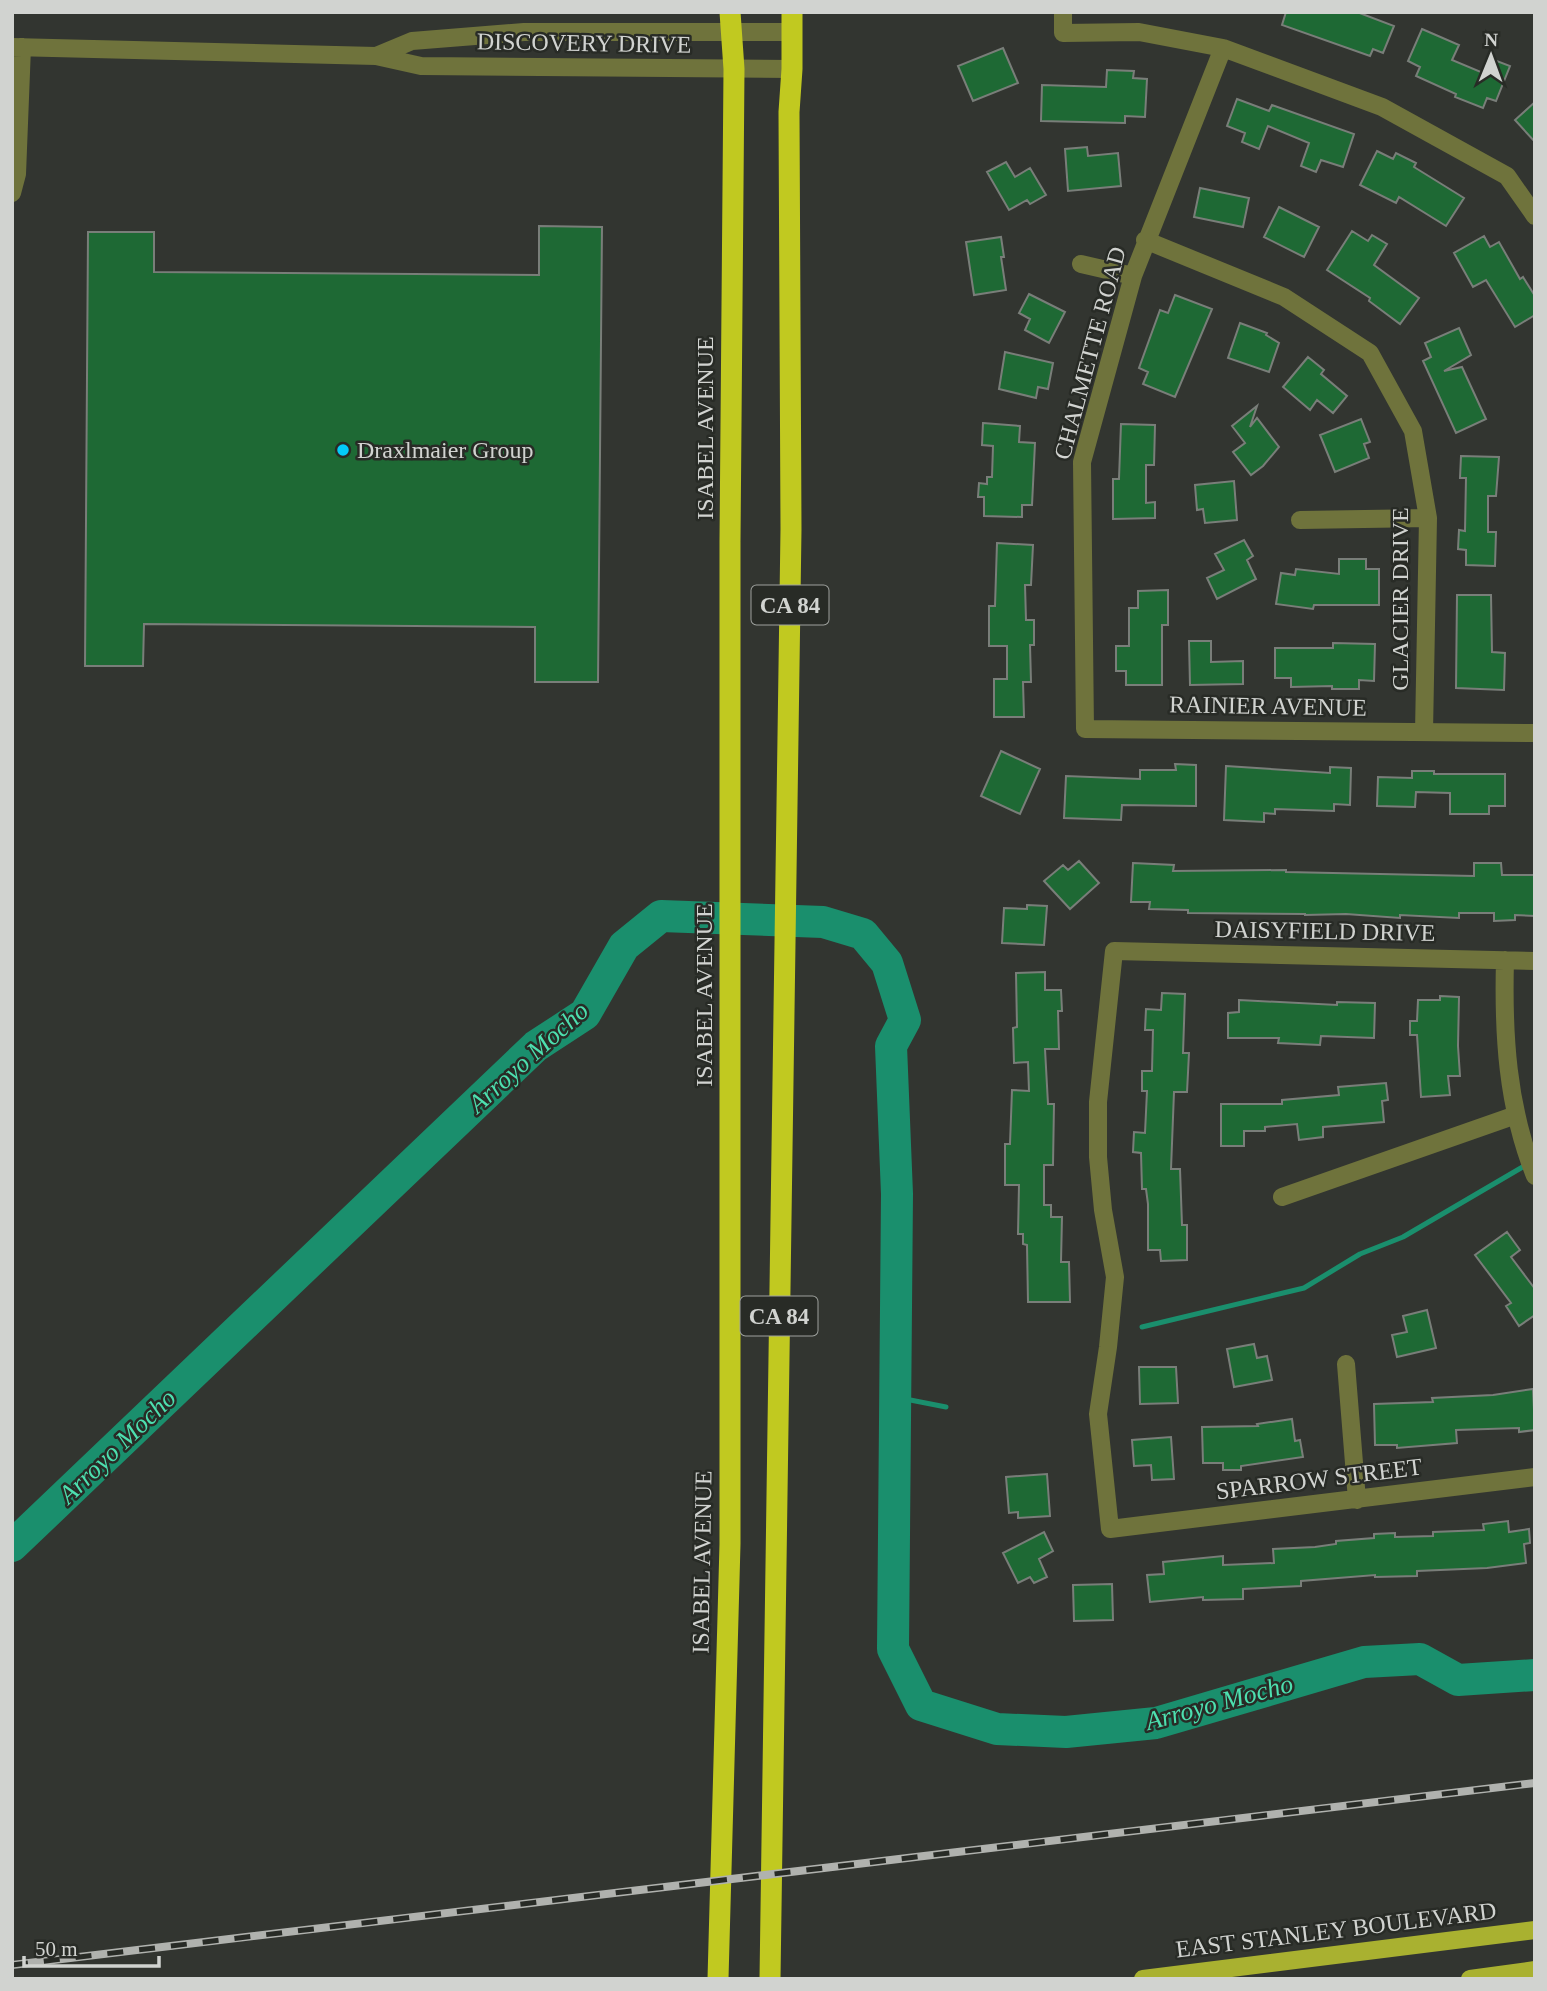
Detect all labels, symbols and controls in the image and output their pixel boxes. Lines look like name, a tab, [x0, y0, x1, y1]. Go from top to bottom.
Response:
north arrow	[1456, 21, 1526, 91]
street label: DISCOVERY DRIVE	[477, 28, 691, 58]
text: N	[1484, 29, 1499, 50]
street label: CHALMETTE ROAD	[1049, 244, 1131, 462]
street label: ISABEL AVENUE	[692, 336, 718, 520]
place label: Draxlmaier Group	[357, 437, 534, 463]
marker: Draxlmaier Group	[335, 442, 351, 458]
street label: GLACIER DRIVE	[1387, 507, 1413, 691]
road number: CA 84	[752, 586, 828, 624]
street label: RAINIER AVENUE	[1169, 691, 1367, 721]
street label: ISABEL AVENUE	[691, 903, 717, 1087]
street label: DAISYFIELD DRIVE	[1214, 916, 1436, 946]
water label: Arroyo Mocho	[461, 996, 594, 1120]
road number: CA 84	[740, 1296, 818, 1336]
water label: Arroyo Mocho	[51, 1383, 182, 1511]
street label: SPARROW STREET	[1214, 1453, 1424, 1505]
street label: ISABEL AVENUE	[687, 1470, 717, 1654]
water label: Arroyo Mocho	[1140, 1669, 1296, 1737]
street label: EAST STANLEY BOULEVARD	[1174, 1897, 1498, 1963]
scale bar	[24, 1924, 159, 1968]
text: 50 m	[35, 1937, 78, 1961]

